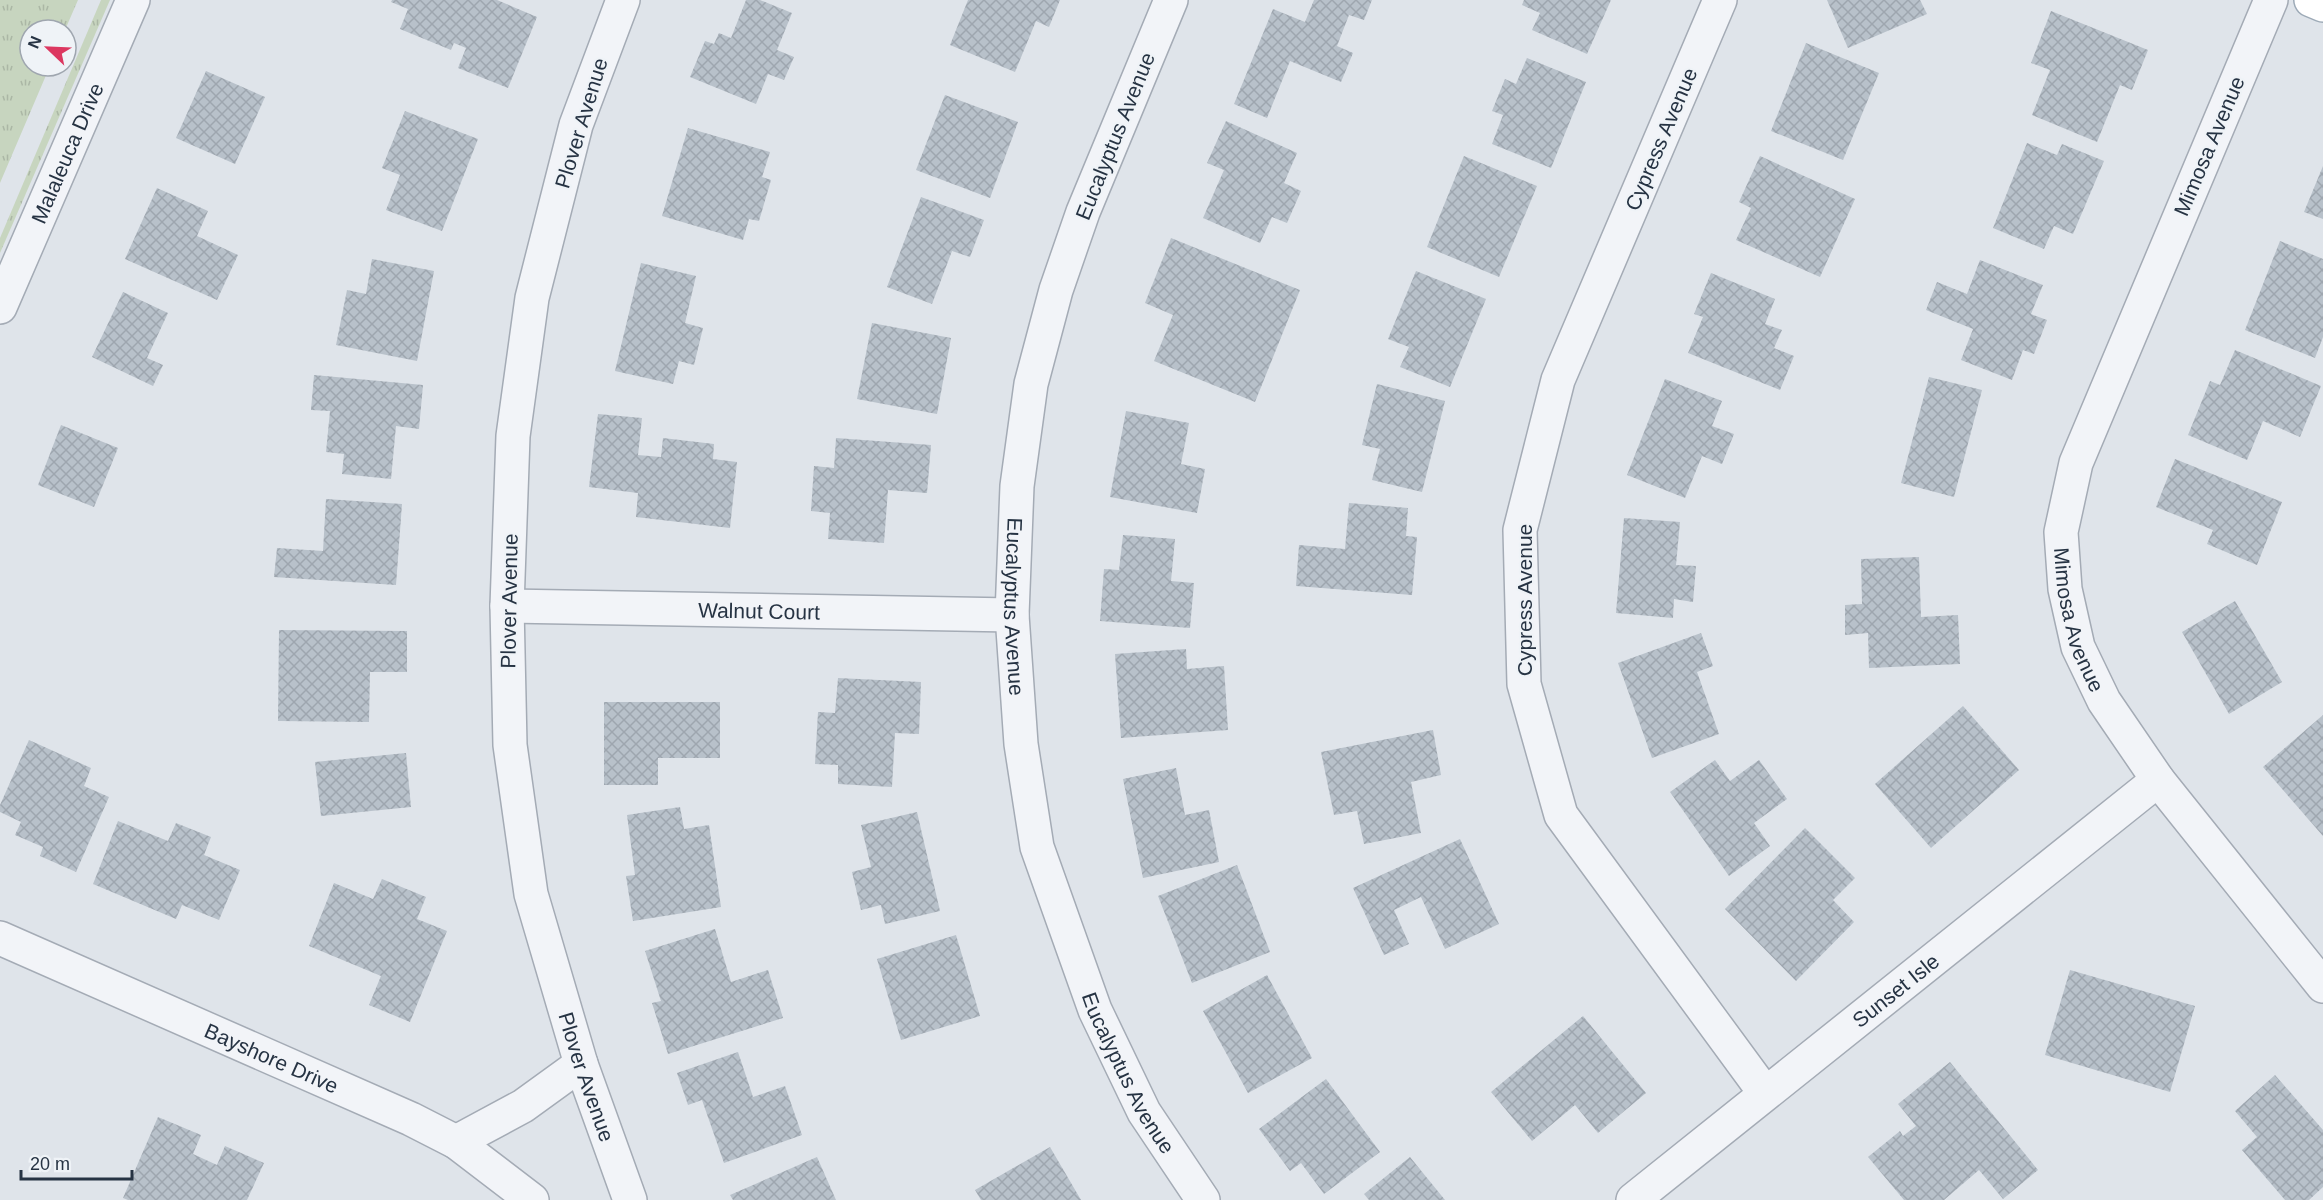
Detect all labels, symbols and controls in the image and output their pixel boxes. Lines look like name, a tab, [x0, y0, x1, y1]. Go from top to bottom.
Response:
north arrow	[18, 18, 78, 78]
text: N	[25, 34, 45, 51]
street label: Eucalyptus Avenue	[1071, 49, 1159, 223]
street label: Plover Avenue	[550, 55, 612, 191]
street label: Cypress Avenue	[1621, 64, 1701, 214]
street label: Mimosa Avenue	[2169, 73, 2249, 219]
street label: Malaleuca Drive	[26, 79, 107, 227]
street label: Eucalyptus Avenue	[1000, 517, 1029, 696]
street label: Cypress Avenue	[1513, 524, 1536, 676]
street label: Plover Avenue	[496, 533, 522, 669]
street label: Mimosa Avenue	[2051, 547, 2109, 695]
street label: Walnut Court	[698, 598, 820, 623]
street label: Sunset Isle	[1848, 949, 1943, 1032]
street label: Eucalyptus Avenue	[1078, 989, 1180, 1157]
street label: Plover Avenue	[555, 1009, 619, 1144]
street label: Bayshore Drive	[201, 1018, 342, 1097]
scale bar	[21, 1143, 132, 1181]
text: 20 m	[30, 1154, 70, 1174]

